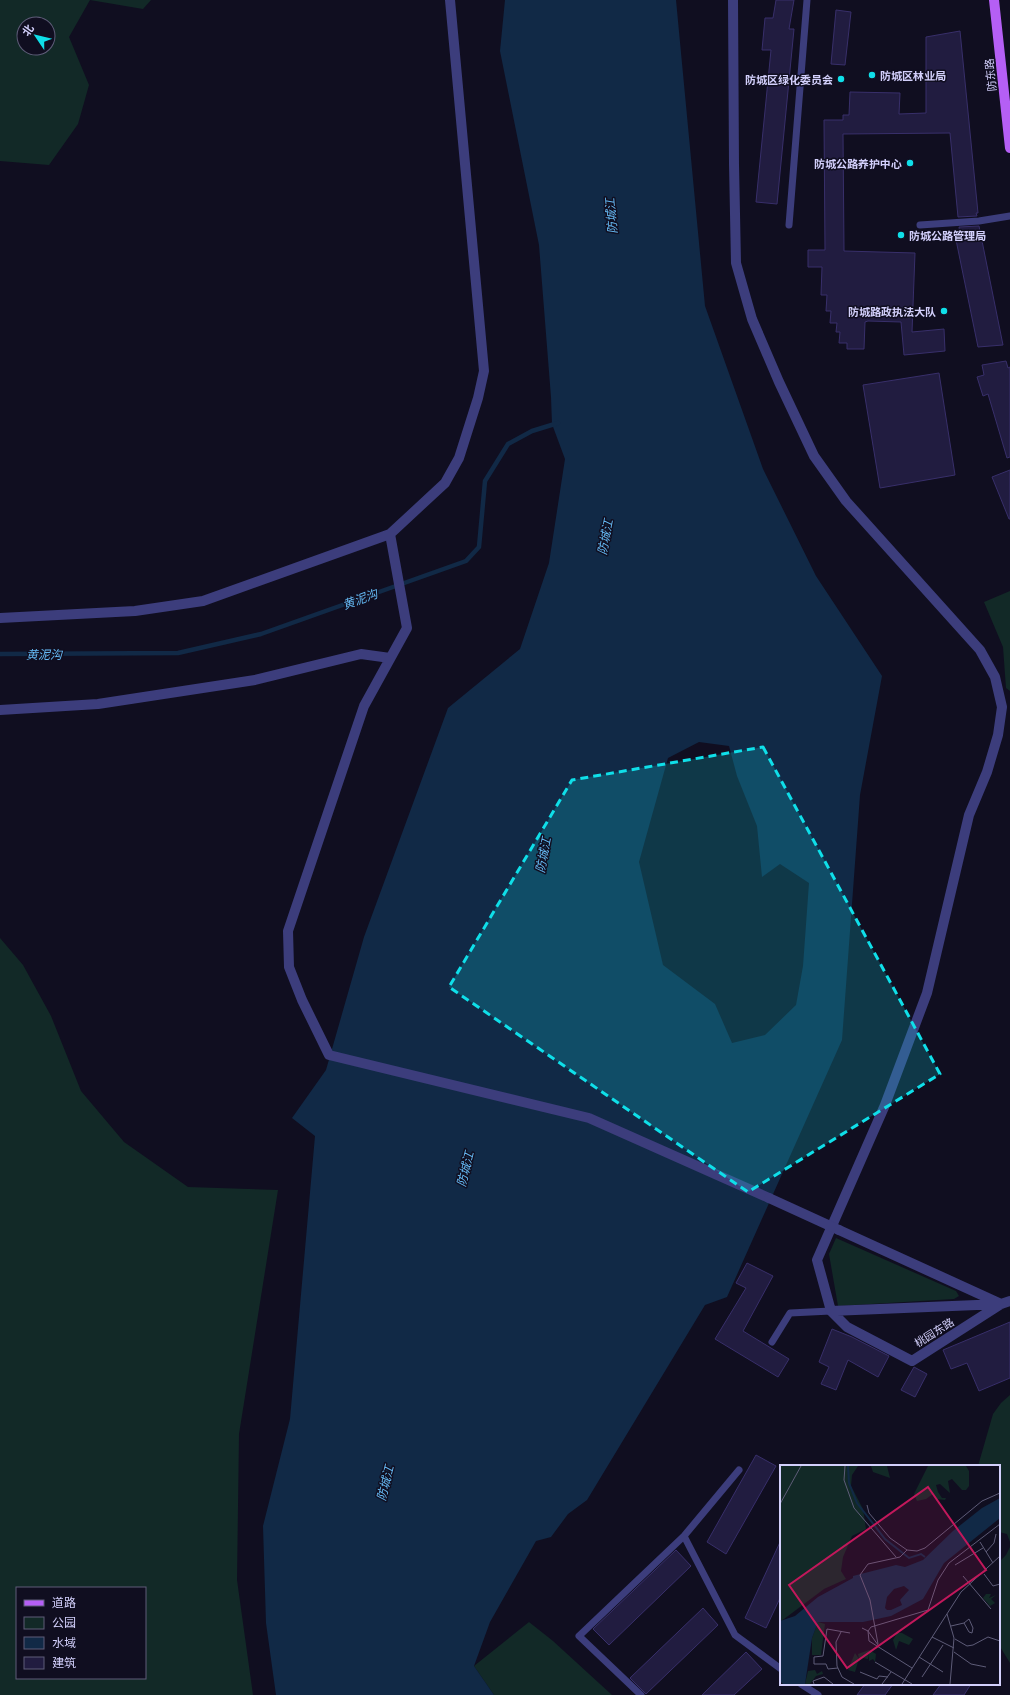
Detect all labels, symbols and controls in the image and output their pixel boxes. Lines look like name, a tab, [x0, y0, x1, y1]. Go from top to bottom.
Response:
north arrow	[16, 16, 56, 56]
text: 北	[18, 21, 37, 39]
street label: 防东路	[981, 58, 999, 92]
place label: 防城区林业局	[880, 68, 946, 83]
marker: 防城区林业局	[867, 70, 877, 80]
place label: 防城区绿化委员会	[745, 72, 833, 87]
marker: 防城区绿化委员会	[836, 74, 846, 84]
place label: 防城公路养护中心	[814, 156, 902, 171]
marker: 防城公路养护中心	[905, 158, 915, 168]
water label: 防城江	[601, 195, 621, 235]
place label: 防城公路管理局	[909, 228, 986, 243]
marker: 防城公路管理局	[896, 230, 906, 240]
place label: 防城路政执法大队	[848, 304, 936, 319]
marker: 防城路政执法大队	[939, 306, 949, 316]
water label: 防城江	[593, 516, 617, 556]
water label: 黄泥沟	[340, 584, 382, 613]
water label: 黄泥沟	[26, 646, 64, 663]
water label: 防城江	[531, 834, 555, 874]
water label: 防城江	[452, 1148, 478, 1189]
street label: 桃园东路	[911, 1314, 957, 1350]
water label: 防城江	[372, 1462, 398, 1503]
inset map	[780, 1465, 1000, 1685]
legend	[16, 1587, 146, 1679]
text: 道路	[52, 1594, 76, 1611]
text: 公园	[52, 1614, 76, 1631]
text: 水域	[52, 1634, 76, 1651]
text: 建筑	[52, 1654, 76, 1671]

